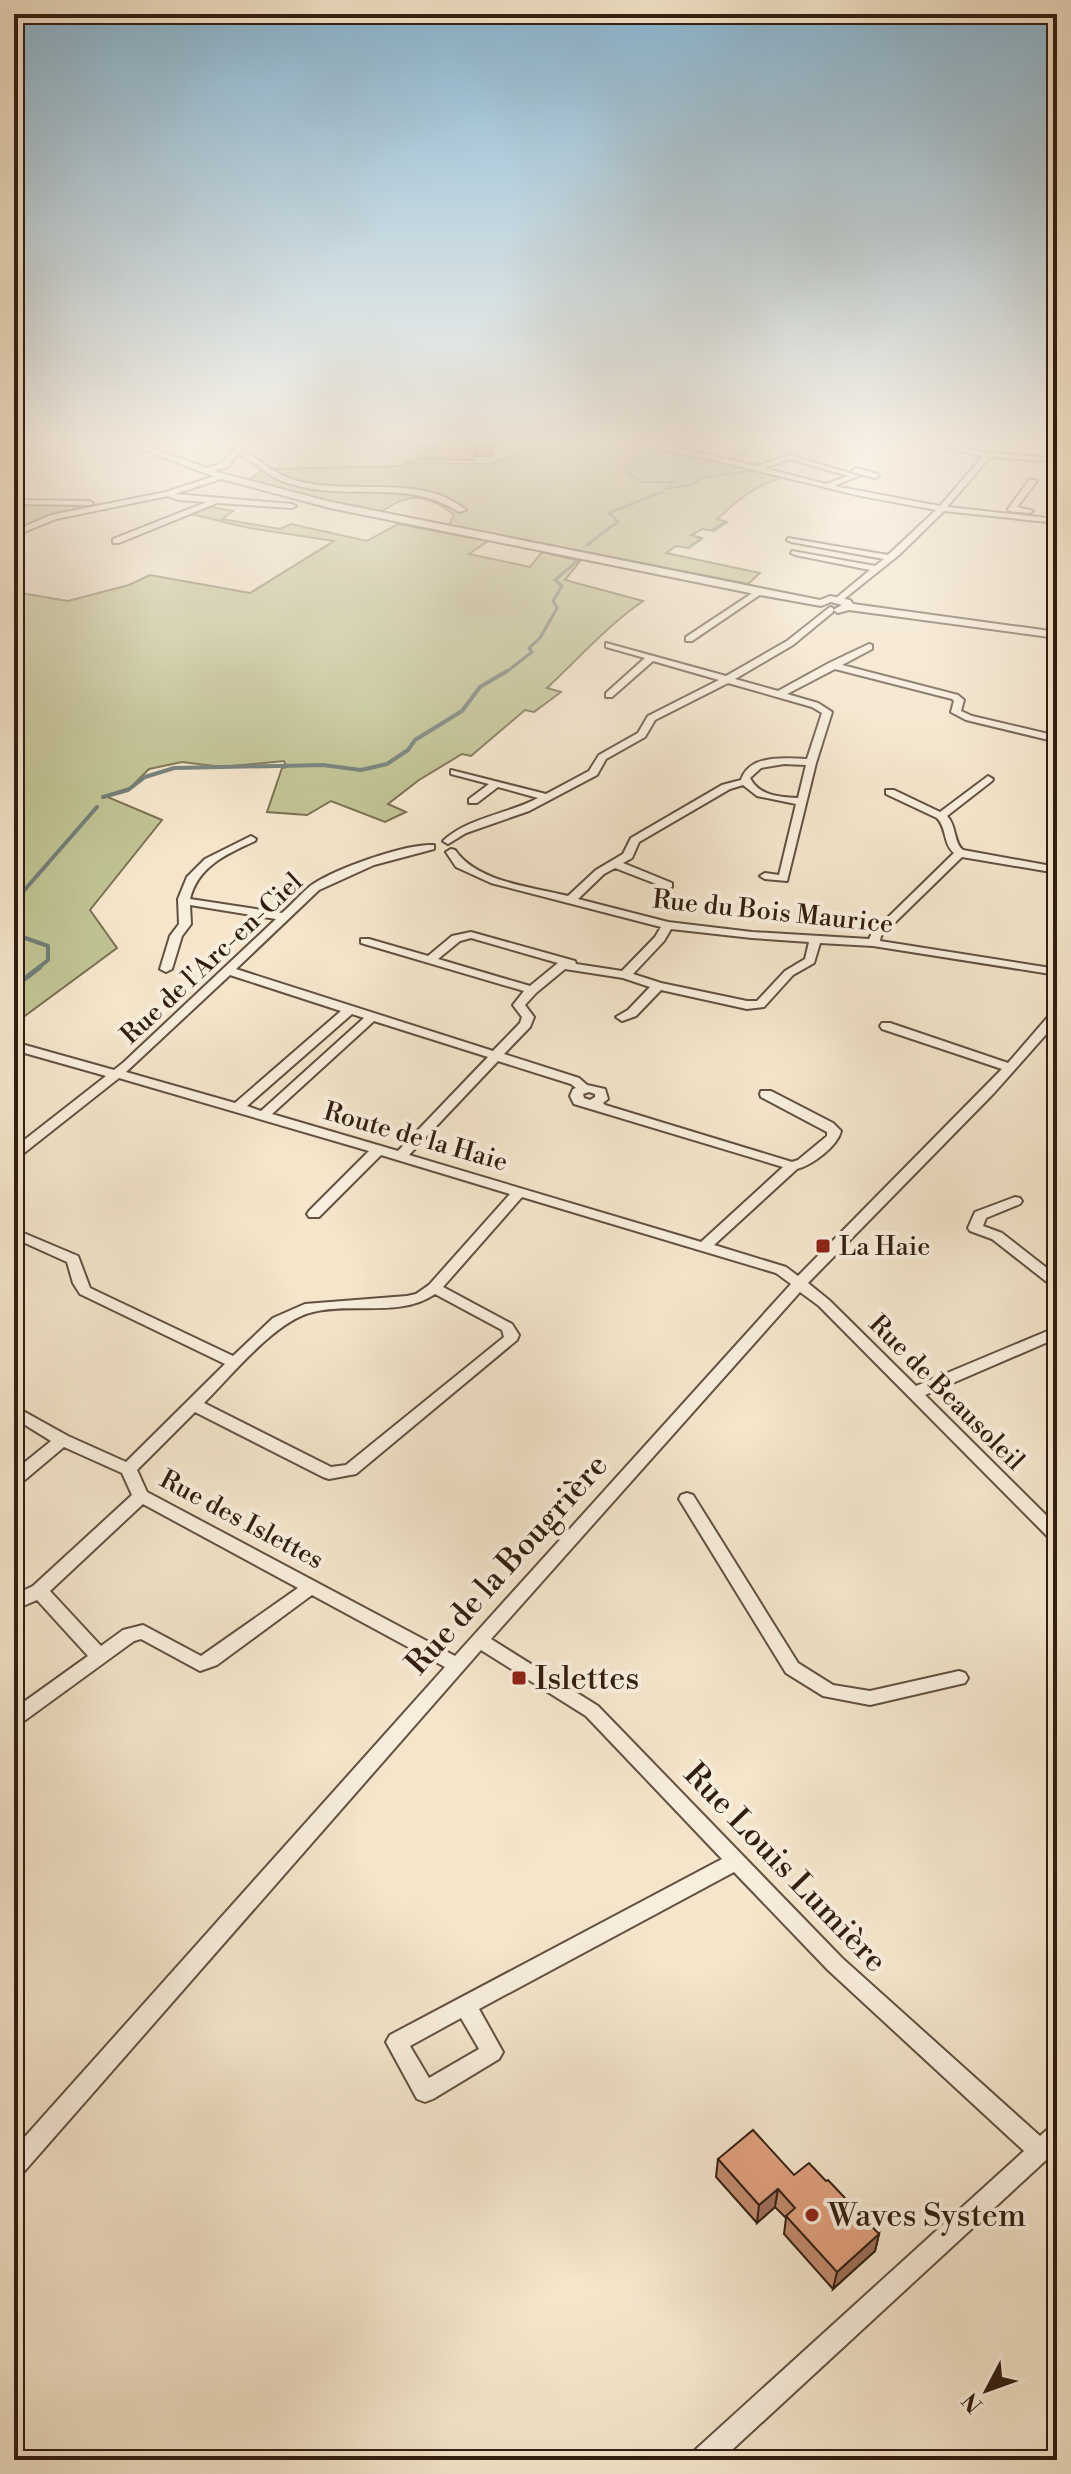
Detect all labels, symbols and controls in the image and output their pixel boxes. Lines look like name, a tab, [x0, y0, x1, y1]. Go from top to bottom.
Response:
street label: Rue de l'Arc-en-Ciel	[114, 866, 309, 1051]
street label: Rue du Bois Maurice	[651, 883, 895, 941]
street label: Route de la Haie	[320, 1095, 511, 1179]
place label: La Haie	[839, 1231, 930, 1263]
marker: La Haie	[814, 1237, 832, 1255]
street label: Rue de Beausoleil	[862, 1308, 1031, 1477]
street label: Rue de la Bougrière	[397, 1446, 616, 1683]
street label: Rue des Islettes	[154, 1463, 329, 1576]
place label: Islettes	[535, 1659, 639, 1699]
marker: Islettes	[510, 1669, 528, 1687]
street label: Rue Louis Lumière	[675, 1755, 895, 1981]
place label: Waves System	[827, 2196, 1026, 2236]
marker: Waves System	[803, 2206, 821, 2224]
north arrow	[947, 2350, 1027, 2430]
text: N	[957, 2386, 989, 2418]

